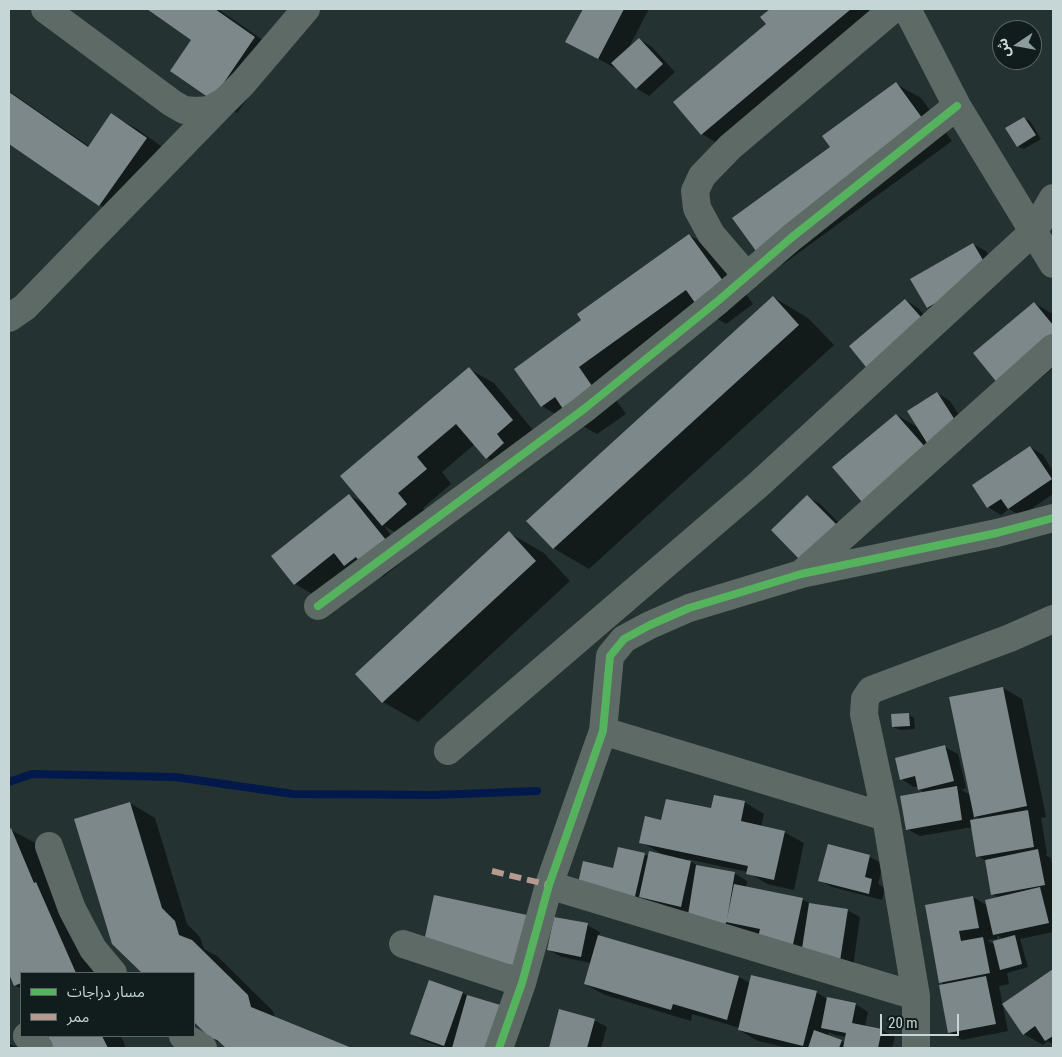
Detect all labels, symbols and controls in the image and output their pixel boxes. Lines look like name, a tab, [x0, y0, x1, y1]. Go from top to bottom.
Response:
north arrow	[992, 20, 1042, 70]
text: ش	[993, 37, 1013, 59]
legend	[20, 972, 195, 1037]
text: مسار دراجات	[67, 983, 145, 1001]
scale bar	[882, 1004, 961, 1036]
text: ممر	[67, 1008, 90, 1026]
text: 20 m	[888, 1014, 918, 1032]

